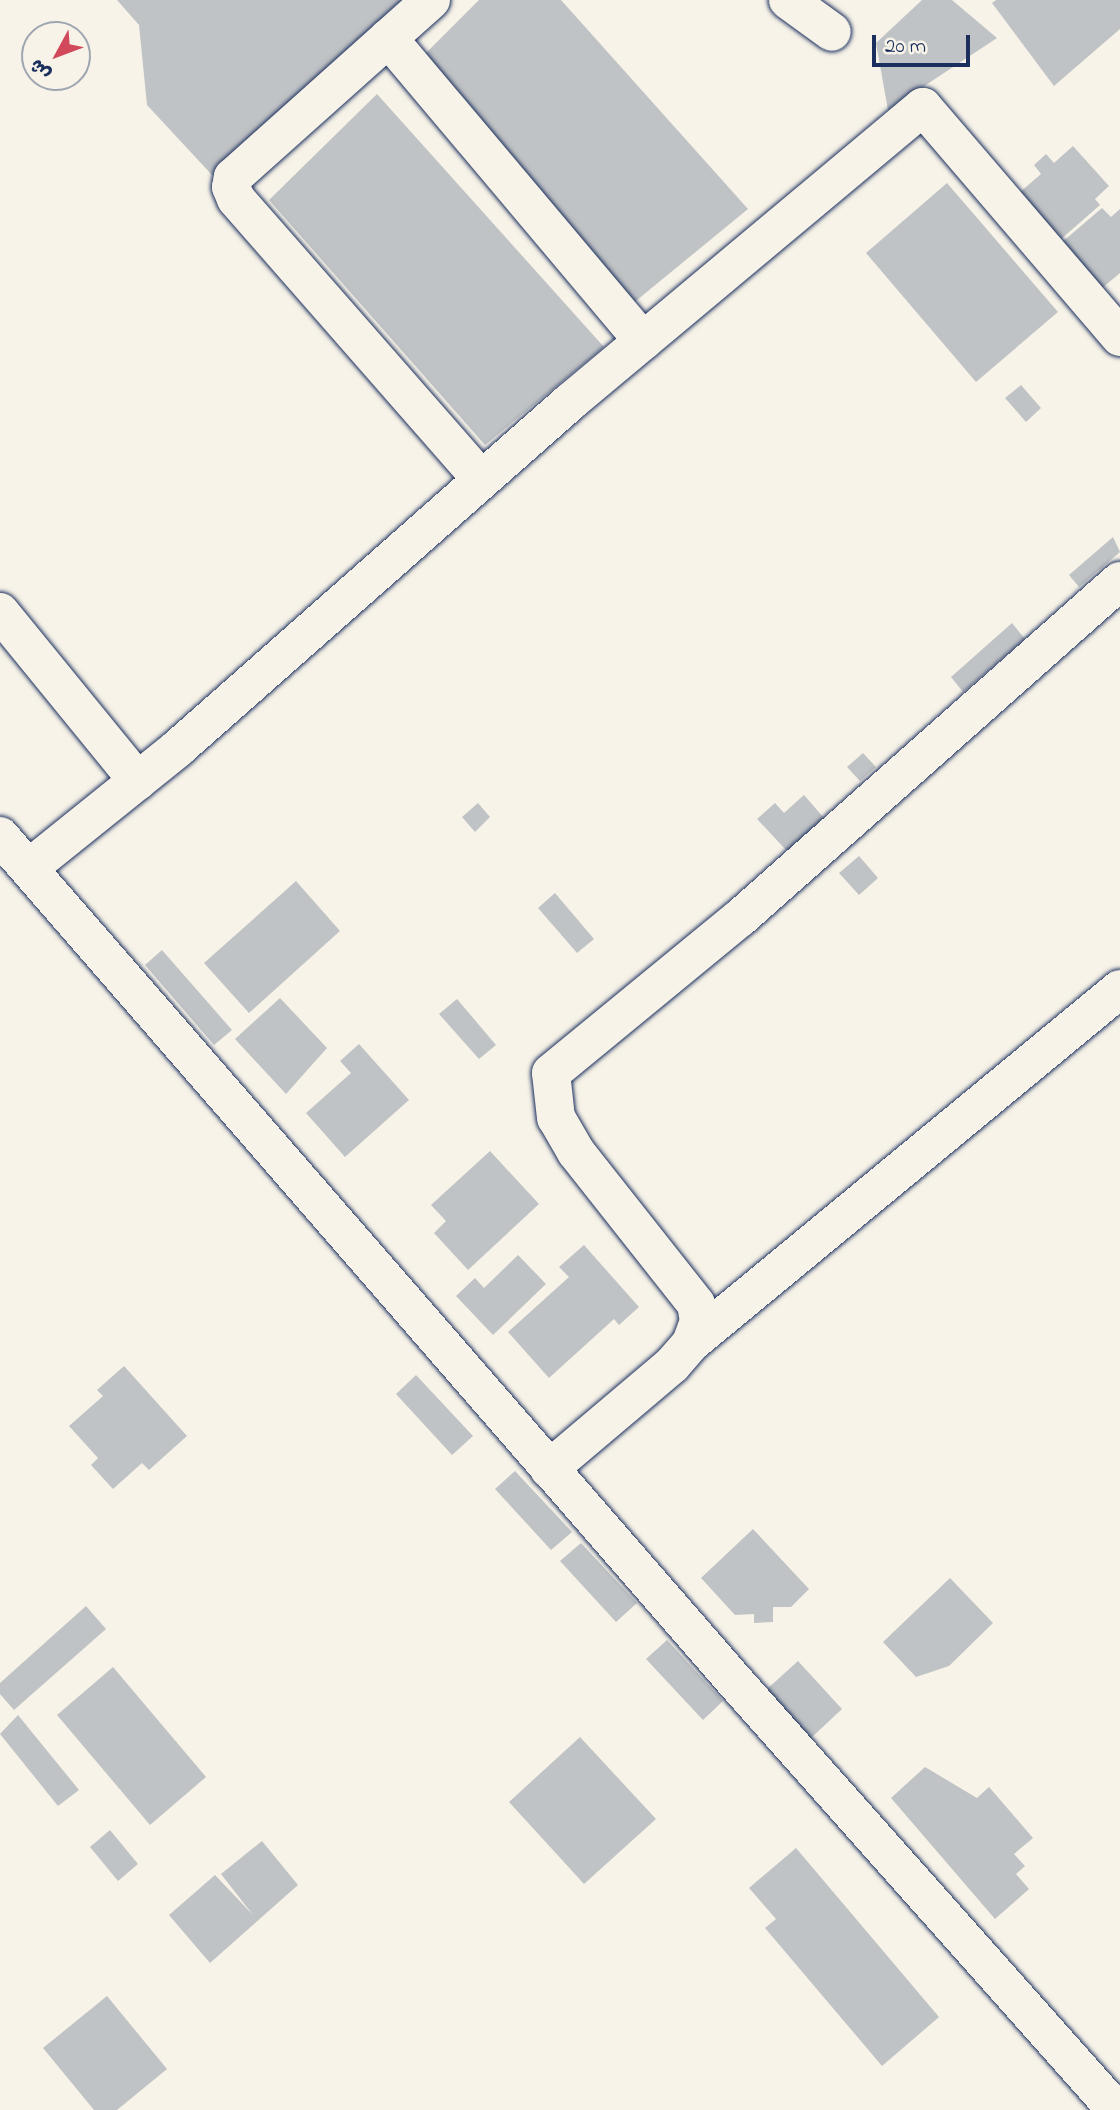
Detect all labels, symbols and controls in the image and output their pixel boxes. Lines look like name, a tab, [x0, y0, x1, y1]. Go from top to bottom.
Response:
north arrow	[21, 21, 91, 91]
scale bar	[875, 21, 973, 65]
text: 20 m	[885, 32, 926, 62]
text: ش	[24, 52, 58, 86]

